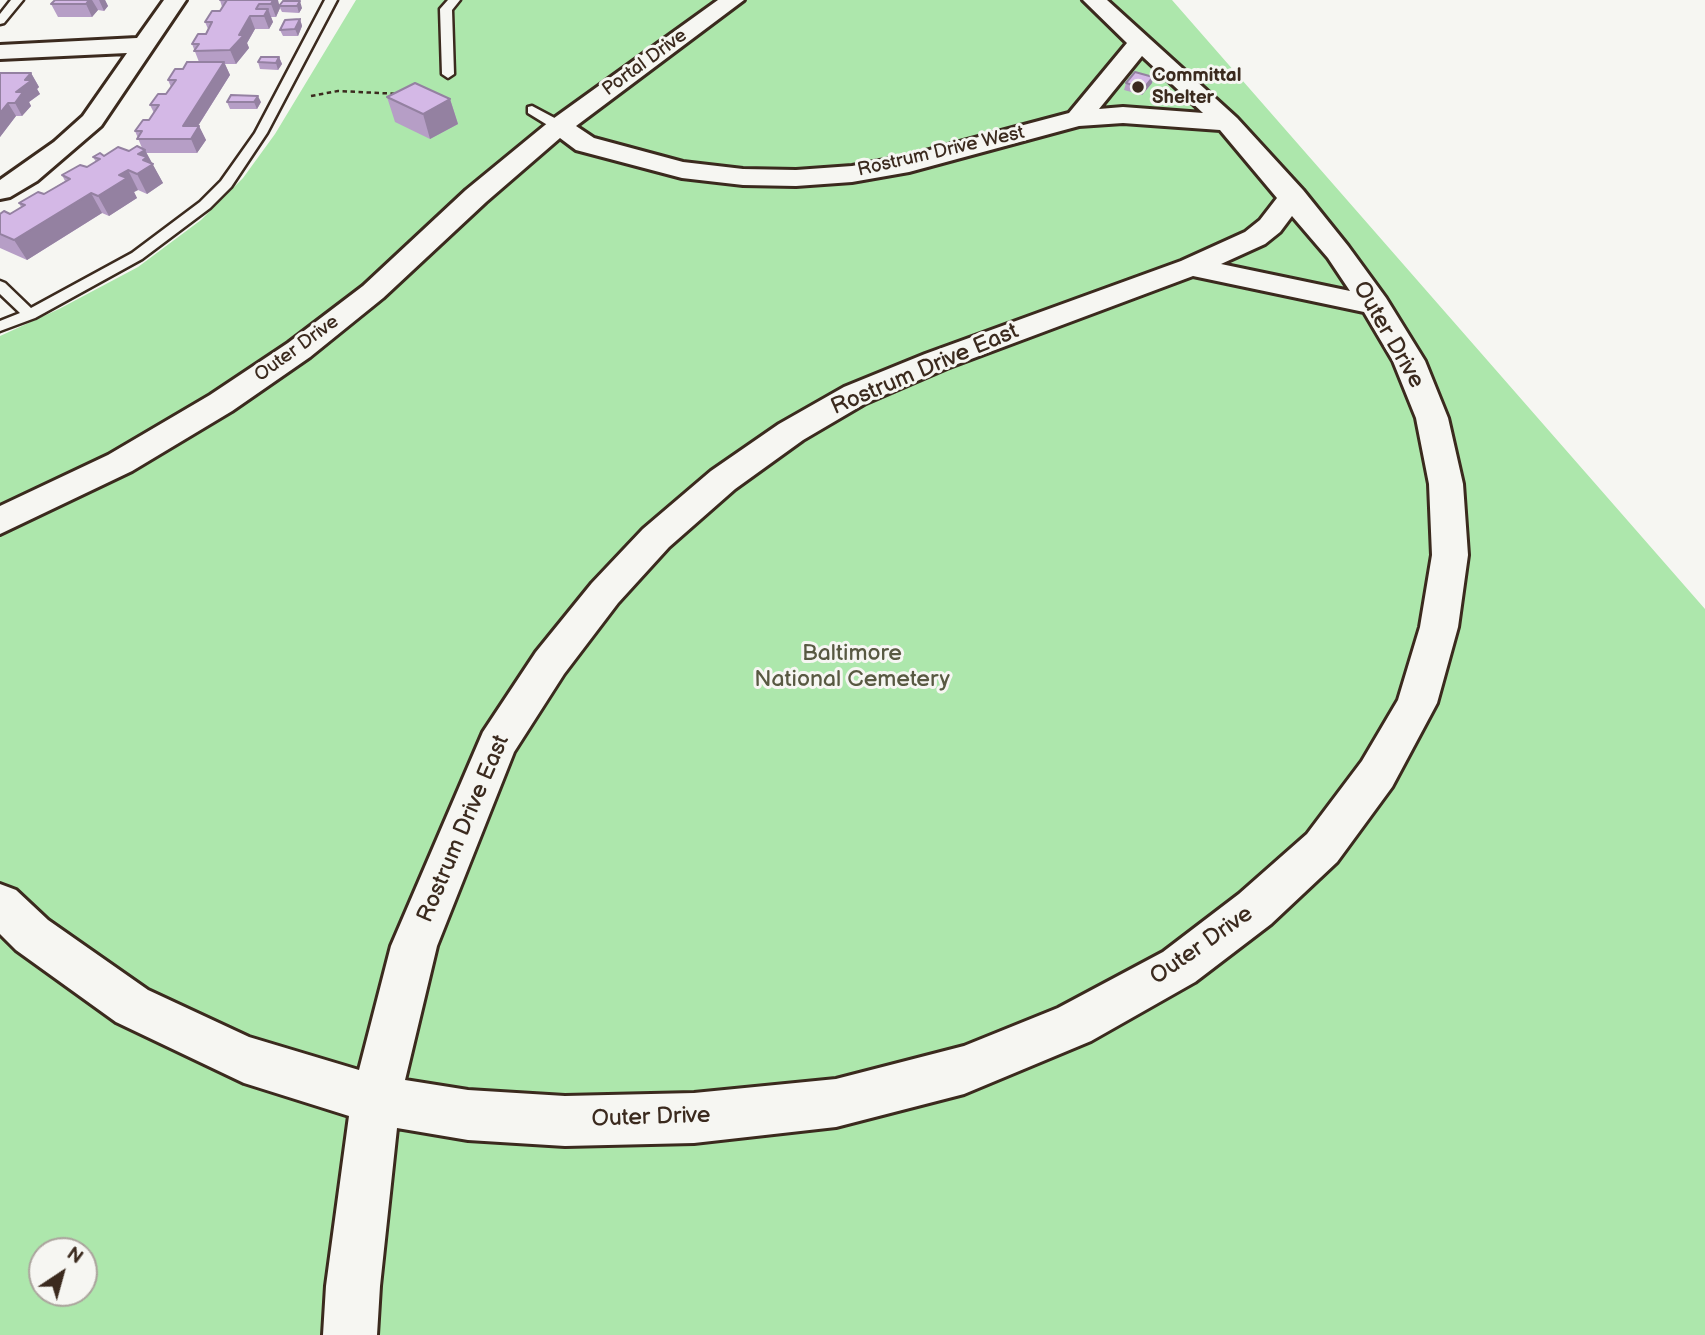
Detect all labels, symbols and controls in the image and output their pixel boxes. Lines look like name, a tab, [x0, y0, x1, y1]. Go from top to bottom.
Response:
street label: Portal Drive	[598, 25, 692, 101]
place label: Committal Shelter	[1152, 65, 1241, 109]
marker: Committal Shelter	[1130, 79, 1146, 95]
street label: Rostrum Drive West	[855, 122, 1027, 182]
street label: Outer Drive	[1346, 277, 1430, 393]
street label: Outer Drive	[251, 311, 343, 387]
street label: Rostrum Drive East	[827, 318, 1023, 422]
park label: Baltimore National Cemetery	[754, 640, 950, 694]
street label: Rostrum Drive East	[412, 731, 516, 927]
street label: Outer Drive	[1145, 901, 1259, 991]
street label: Outer Drive	[591, 1102, 711, 1134]
north arrow	[28, 1237, 98, 1307]
text: N	[62, 1243, 87, 1270]

